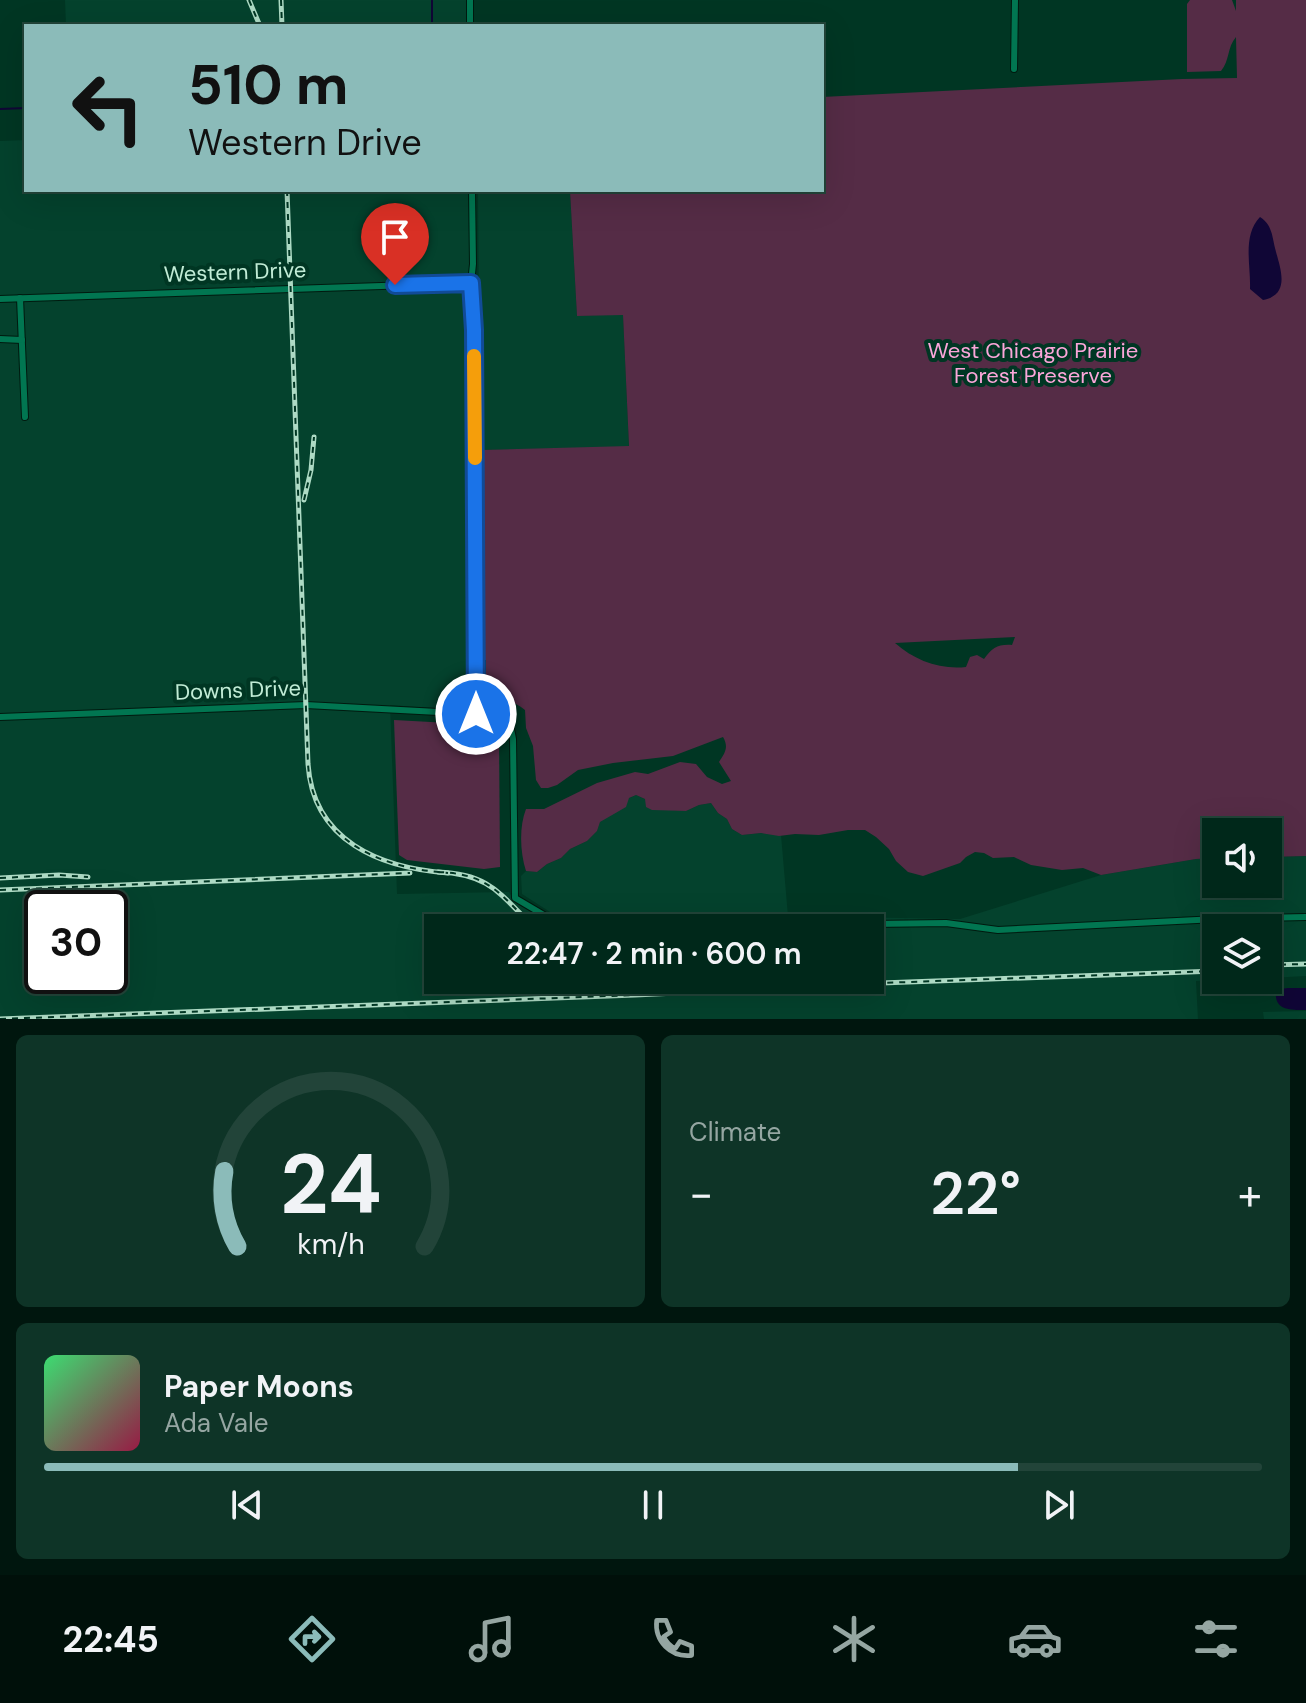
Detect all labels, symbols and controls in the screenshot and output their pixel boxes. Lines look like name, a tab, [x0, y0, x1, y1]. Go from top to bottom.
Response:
text: 510 m	[188, 48, 349, 121]
icon: left	[56, 56, 160, 160]
text: Western Drive	[188, 119, 422, 166]
pin	[361, 203, 429, 285]
icon: arrive	[373, 215, 417, 259]
street label: Western Drive	[163, 255, 307, 289]
park label: West Chicago Prairie Forest Preserve	[928, 336, 1138, 390]
position arrow	[434, 672, 518, 756]
street label: Downs Drive	[174, 673, 302, 707]
map controls	[1202, 818, 1282, 994]
button: sound	[1202, 818, 1282, 898]
speed limit sign: 30	[24, 890, 128, 994]
button: layers	[1202, 914, 1282, 994]
text: 22:47 · 2 min · 600 m	[507, 934, 801, 973]
text: Climate	[689, 1115, 781, 1149]
text: 24	[280, 1130, 381, 1239]
text: 22°	[930, 1154, 1021, 1233]
text: −	[689, 1165, 713, 1223]
text: +	[1238, 1165, 1262, 1223]
text: km/h	[297, 1226, 364, 1263]
text: Paper Moons	[164, 1367, 354, 1406]
text: Ada Vale	[164, 1406, 269, 1440]
icon: previous	[225, 1483, 269, 1527]
icon: pause	[631, 1483, 675, 1527]
icon: next	[1037, 1483, 1081, 1527]
icon: directions	[284, 1611, 340, 1667]
icon: music	[464, 1611, 520, 1667]
icon: phone	[645, 1611, 701, 1667]
icon: climate	[826, 1611, 882, 1667]
icon: car	[1007, 1611, 1063, 1667]
icon: filters	[1188, 1611, 1244, 1667]
text: 22:45	[62, 1616, 159, 1663]

